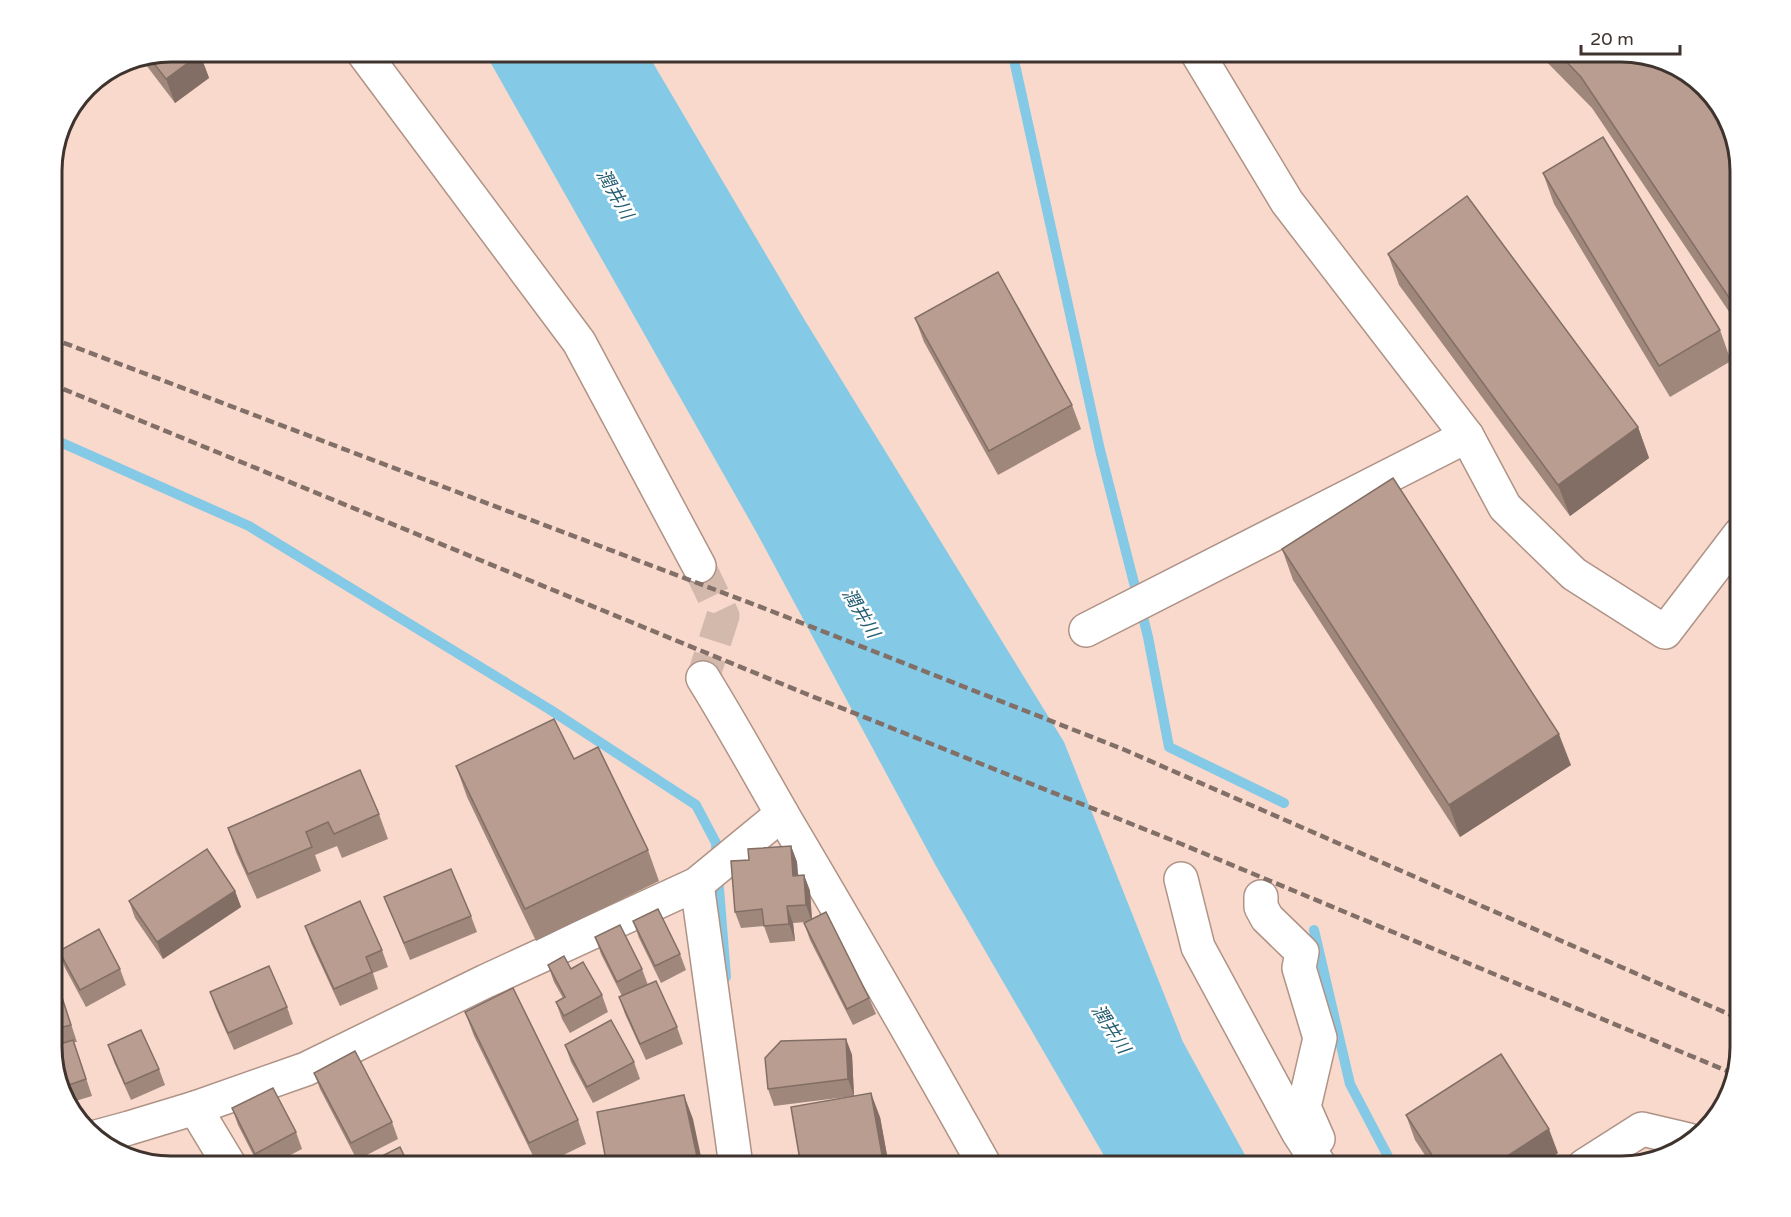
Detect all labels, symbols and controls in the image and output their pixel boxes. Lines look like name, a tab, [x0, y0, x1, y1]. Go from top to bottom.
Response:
scale bar	[1581, 18, 1680, 56]
text: 20 m	[1590, 28, 1634, 50]
water label: 潤井川	[592, 165, 639, 225]
water label: 潤井川	[838, 584, 885, 644]
water label: 潤井川	[1087, 1000, 1136, 1059]

